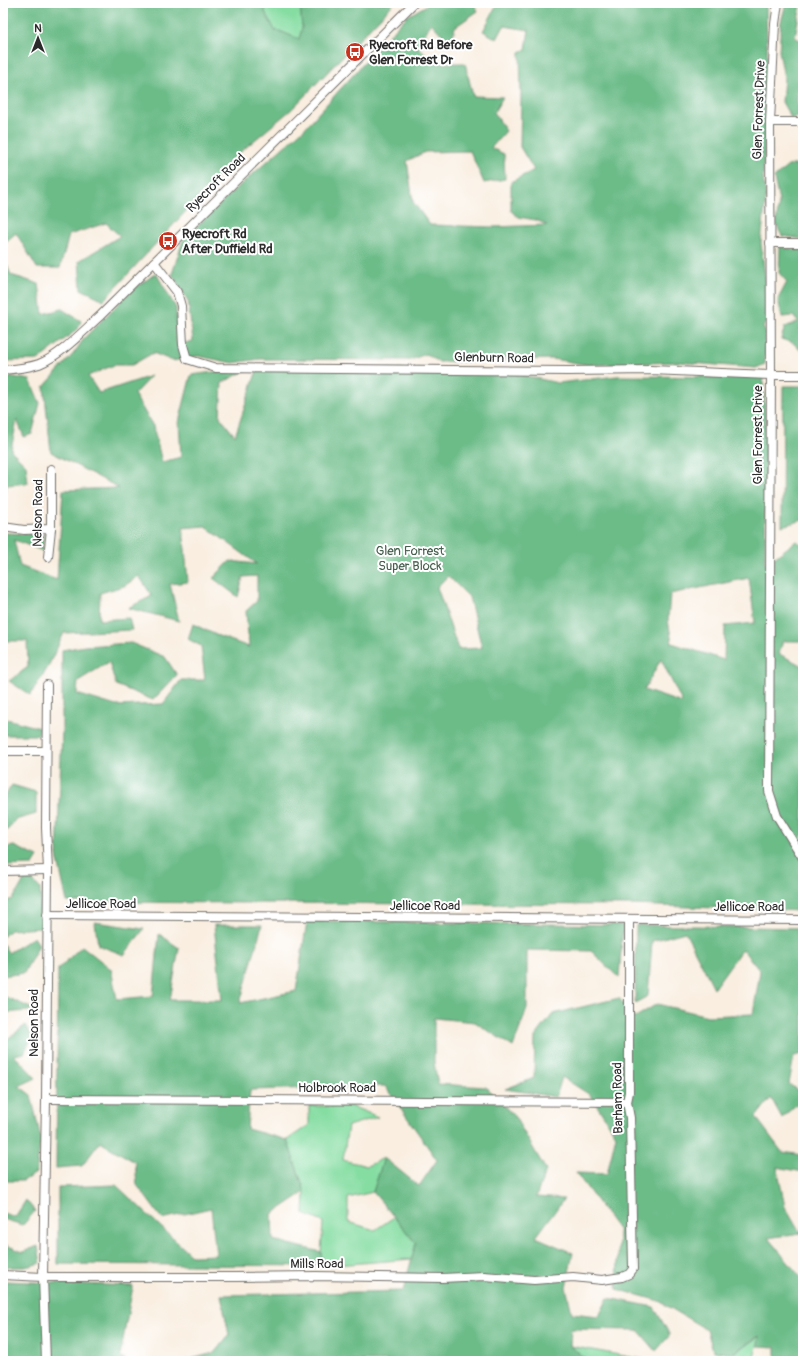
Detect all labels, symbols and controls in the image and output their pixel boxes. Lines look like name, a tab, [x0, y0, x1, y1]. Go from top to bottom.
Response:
north arrow	[18, 18, 58, 58]
text: N	[34, 22, 42, 35]
place label: Ryecroft Rd Before Glen Forrest Dr	[369, 37, 473, 68]
bus stop icon: Ryecroft Rd Before Glen Forrest Dr	[344, 41, 366, 63]
street label: Glen Forrest Drive	[749, 60, 769, 160]
street label: Ryecroft Road	[183, 150, 249, 216]
place label: Ryecroft Rd After Duffield Rd	[182, 226, 273, 257]
bus stop icon: Ryecroft Rd After Duffield Rd	[157, 230, 179, 252]
street label: Glenburn Road	[454, 349, 534, 367]
street label: Glen Forrest Drive	[750, 385, 766, 485]
street label: Nelson Road	[29, 479, 47, 547]
park label: Glen Forrest Super Block	[376, 543, 445, 574]
street label: Jellicoe Road	[66, 896, 136, 912]
street label: Jellicoe Road	[390, 898, 460, 914]
street label: Jellicoe Road	[714, 899, 784, 915]
street label: Nelson Road	[26, 989, 42, 1057]
street label: Barham Road	[609, 1062, 627, 1134]
street label: Holbrook Road	[298, 1080, 376, 1096]
street label: Mills Road	[290, 1256, 344, 1272]

